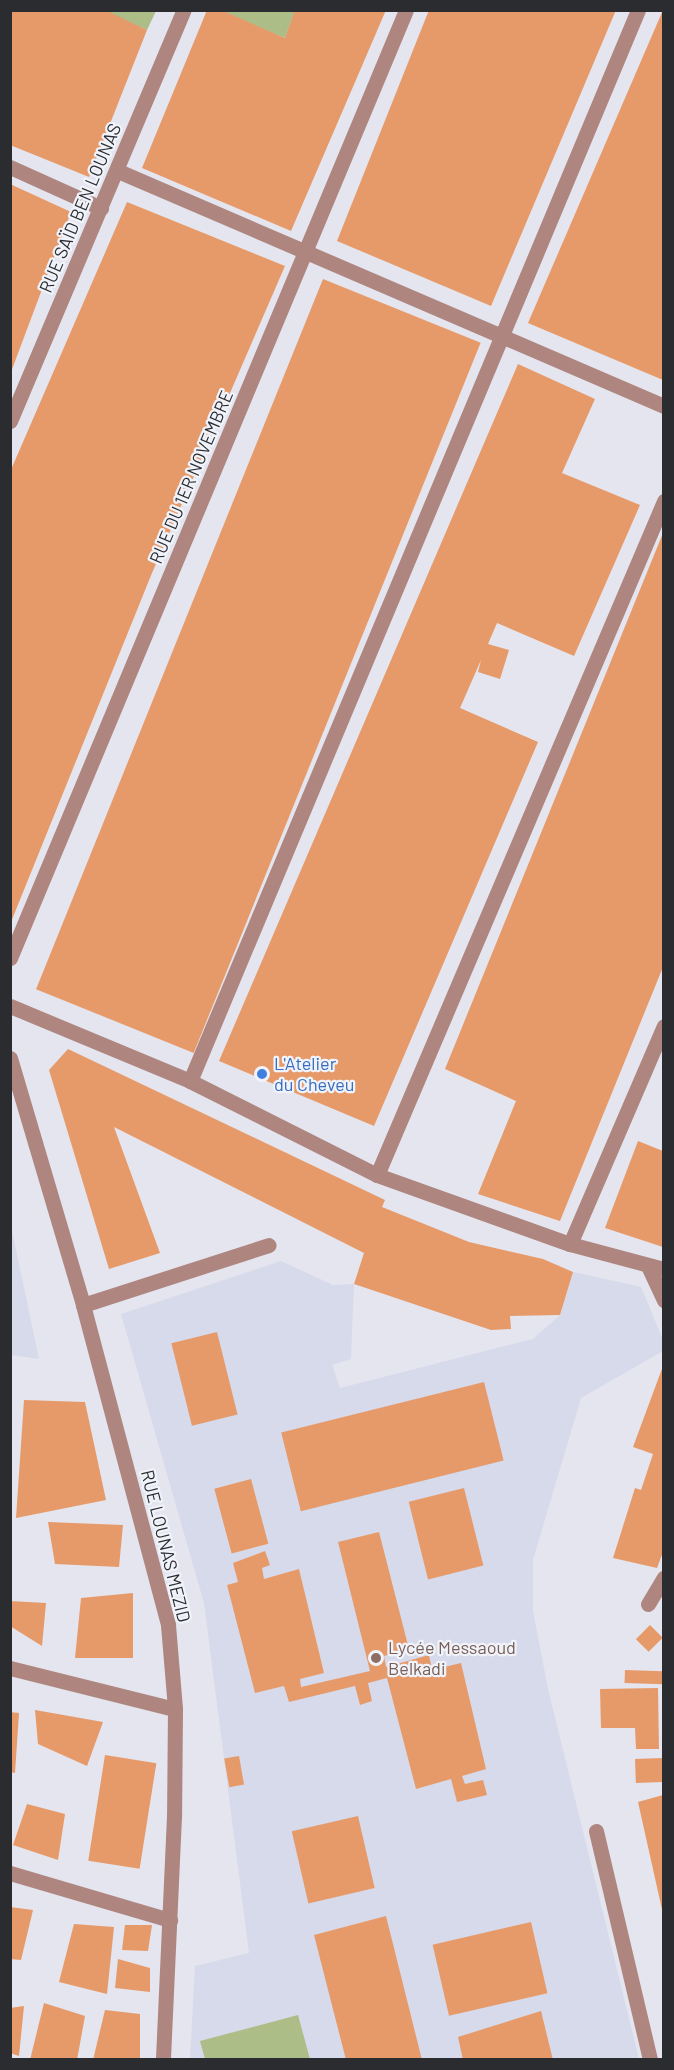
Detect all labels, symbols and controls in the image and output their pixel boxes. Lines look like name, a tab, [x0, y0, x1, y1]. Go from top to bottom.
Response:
street label: RUE SAÏD BEN LOUNAS	[35, 120, 125, 296]
street label: RUE DU 1ER NOVEMBRE	[145, 387, 237, 567]
place label: L'Atelier du Cheveu	[274, 1053, 354, 1096]
marker: L'Atelier du Cheveu	[255, 1067, 269, 1081]
street label: RUE LOUNAS MEZID	[137, 1468, 195, 1624]
place label: Lycée Messaoud Belkadi	[388, 1637, 516, 1680]
marker: Lycée Messaoud Belkadi	[369, 1651, 383, 1665]

